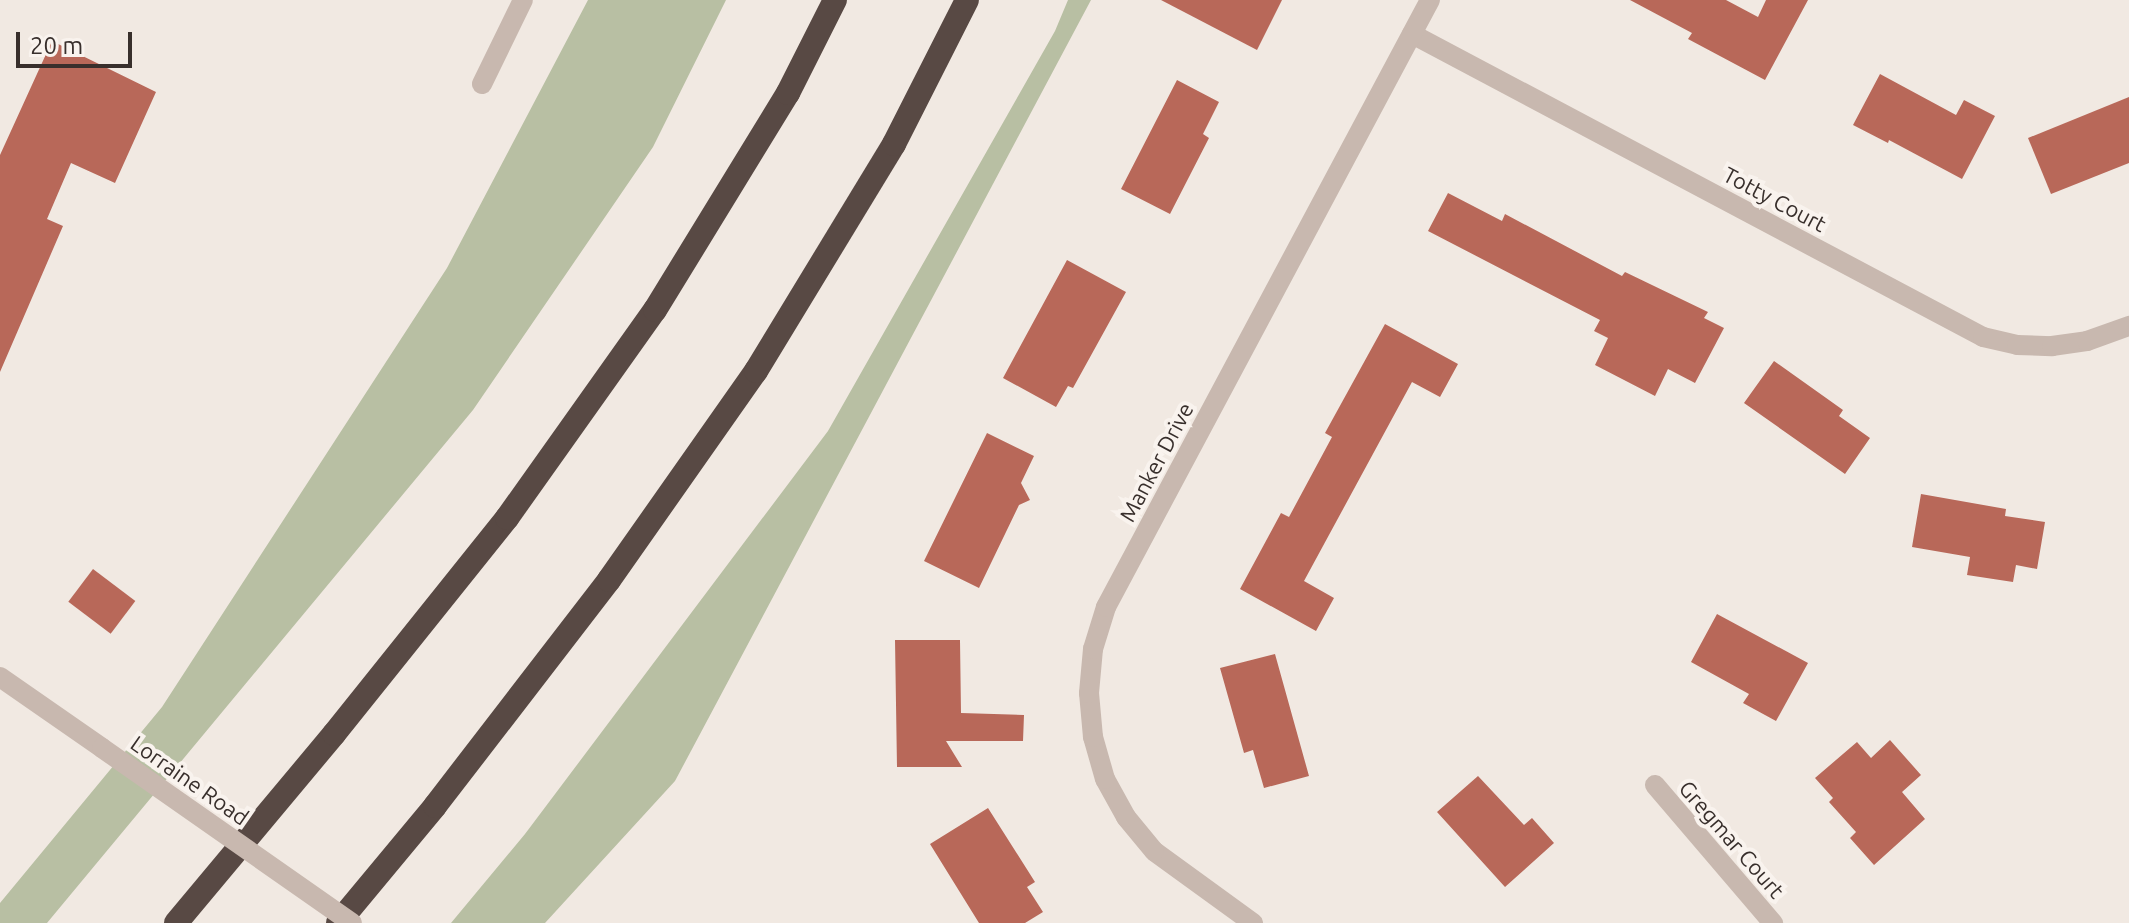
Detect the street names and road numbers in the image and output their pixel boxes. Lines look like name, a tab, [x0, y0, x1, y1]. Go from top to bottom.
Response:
street label: Totty Court	[1719, 161, 1831, 237]
street label: Manker Drive	[1114, 398, 1198, 526]
street label: Lorraine Road	[126, 730, 254, 830]
street label: Gregmar Court	[1674, 775, 1790, 903]

